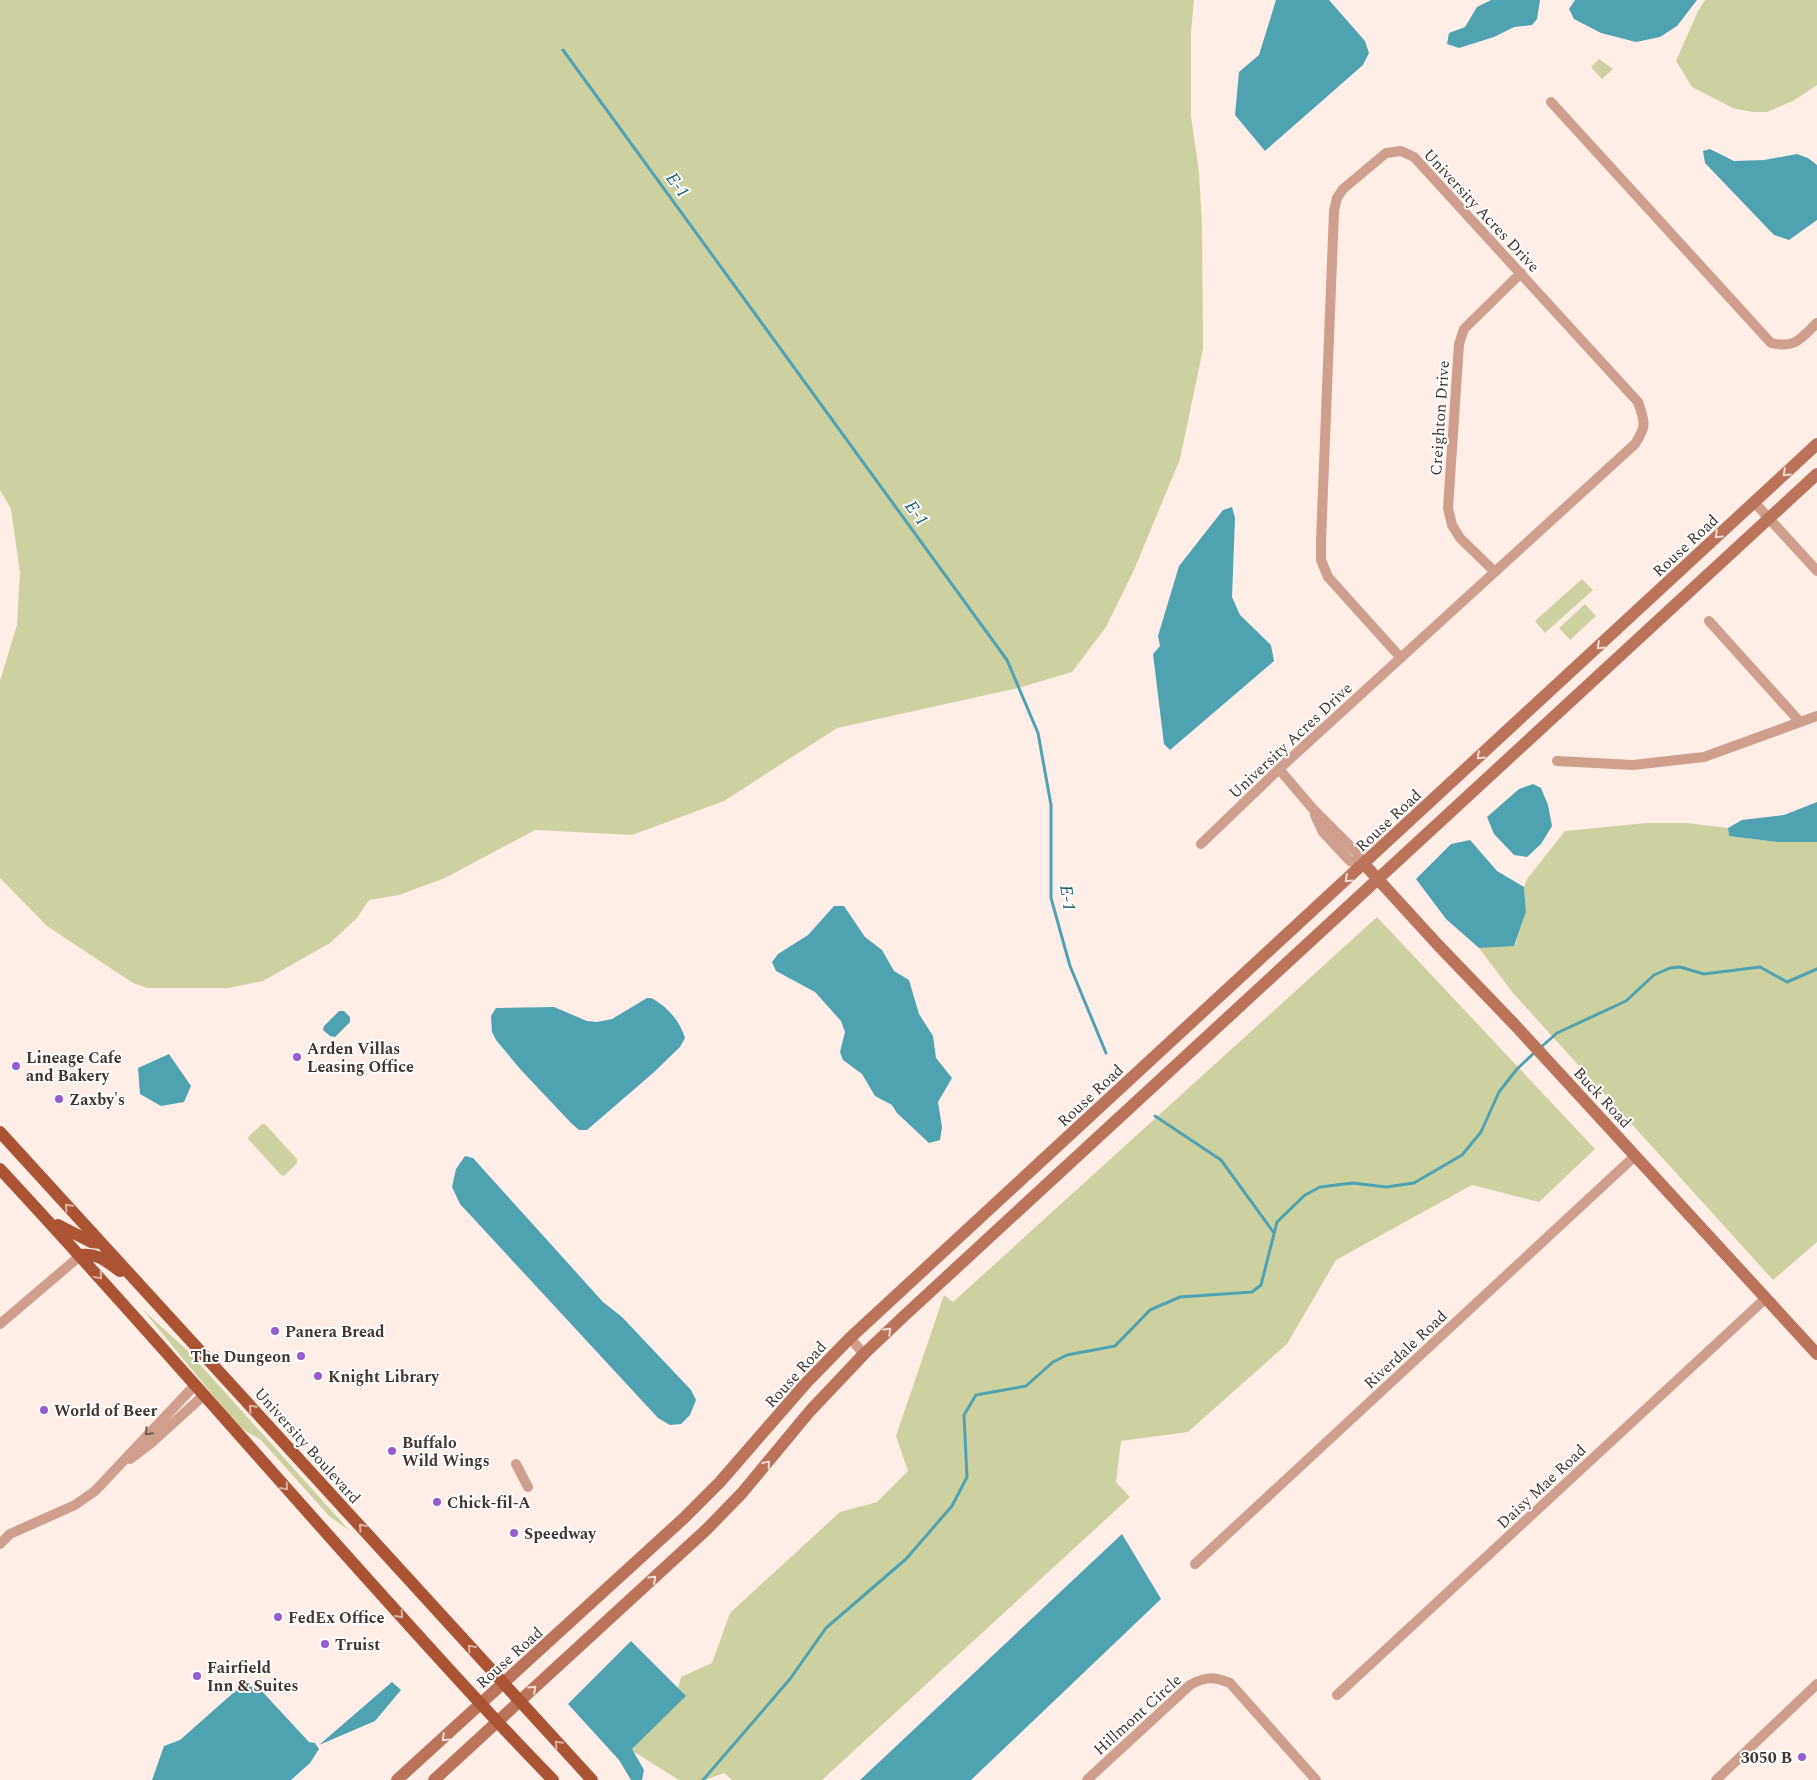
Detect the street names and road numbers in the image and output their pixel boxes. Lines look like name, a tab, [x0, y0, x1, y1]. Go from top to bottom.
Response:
street label: University Acres Drive	[1417, 143, 1545, 278]
street label: Creighton Drive	[1424, 360, 1456, 476]
street label: Rouse Road	[1647, 509, 1724, 583]
street label: University Acres Drive	[1223, 677, 1358, 805]
street label: Rouse Road	[1350, 784, 1427, 858]
street label: Rouse Road	[1052, 1059, 1129, 1133]
street label: Buck Road	[1568, 1062, 1637, 1134]
street label: Riverdale Road	[1359, 1305, 1453, 1395]
street label: Rouse Road	[759, 1336, 832, 1414]
street label: University Boulevard	[248, 1382, 366, 1509]
street label: Daisy Mae Road	[1492, 1439, 1592, 1535]
street label: Rouse Road	[471, 1621, 549, 1694]
street label: Hillmont Circle	[1088, 1668, 1187, 1761]

